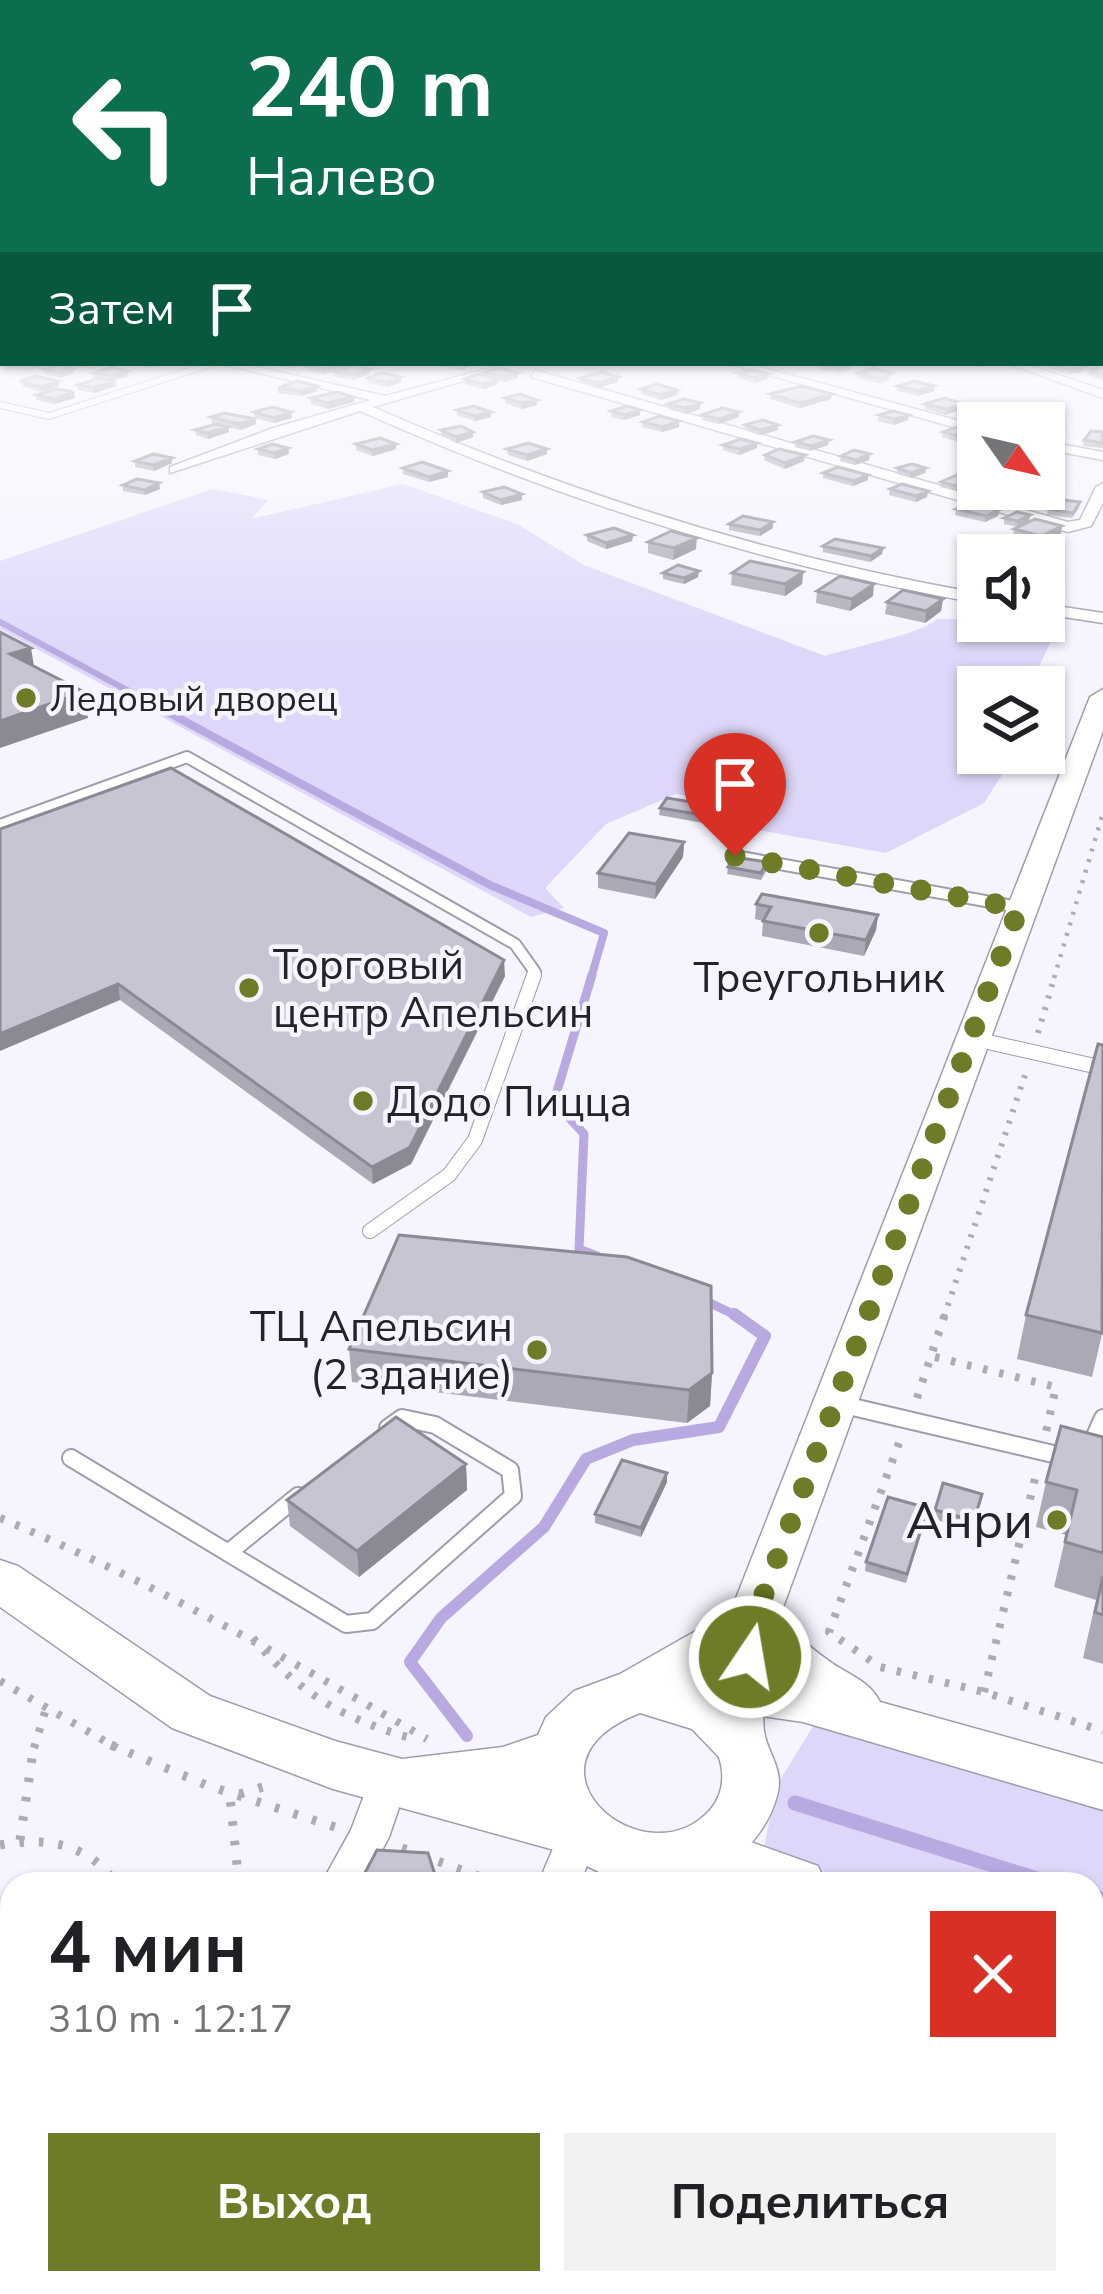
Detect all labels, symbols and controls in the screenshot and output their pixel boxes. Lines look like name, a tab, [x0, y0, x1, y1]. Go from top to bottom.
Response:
text: 240 m	[246, 31, 494, 146]
icon: left	[48, 48, 204, 204]
text: Налево	[246, 140, 437, 214]
icon: arrive	[199, 276, 265, 342]
text: Затем	[48, 279, 175, 340]
north arrow	[957, 402, 1065, 510]
map controls	[957, 402, 1065, 774]
button: sound	[957, 534, 1065, 642]
button: layers	[957, 666, 1065, 774]
place label: Ледовый дворец	[50, 675, 338, 724]
marker: Ледовый дворец	[13, 685, 39, 711]
pin	[684, 733, 786, 856]
icon: arrive	[702, 751, 768, 817]
marker: Треугольник	[806, 920, 832, 946]
place label: Торговый центр Апельсин	[273, 937, 594, 1042]
place label: Треугольник	[693, 950, 945, 1007]
marker: Торговый центр Апельсин	[236, 975, 262, 1001]
place label: Додо Пицца	[387, 1074, 632, 1131]
marker: Додо Пицца	[350, 1088, 376, 1114]
place label: ТЦ Апельсин (2 здание)	[250, 1299, 513, 1404]
marker: ТЦ Апельсин (2 здание)	[524, 1337, 550, 1363]
place label: Анри	[906, 1486, 1033, 1556]
marker: Анри	[1044, 1507, 1070, 1533]
position arrow	[687, 1594, 813, 1720]
text: 4 мин	[48, 1899, 247, 1997]
button: close	[930, 1911, 1056, 2037]
text: 310 m · 12:17	[48, 1993, 293, 2046]
button: Выход	[48, 2133, 540, 2271]
button: Поделиться	[564, 2133, 1056, 2271]

